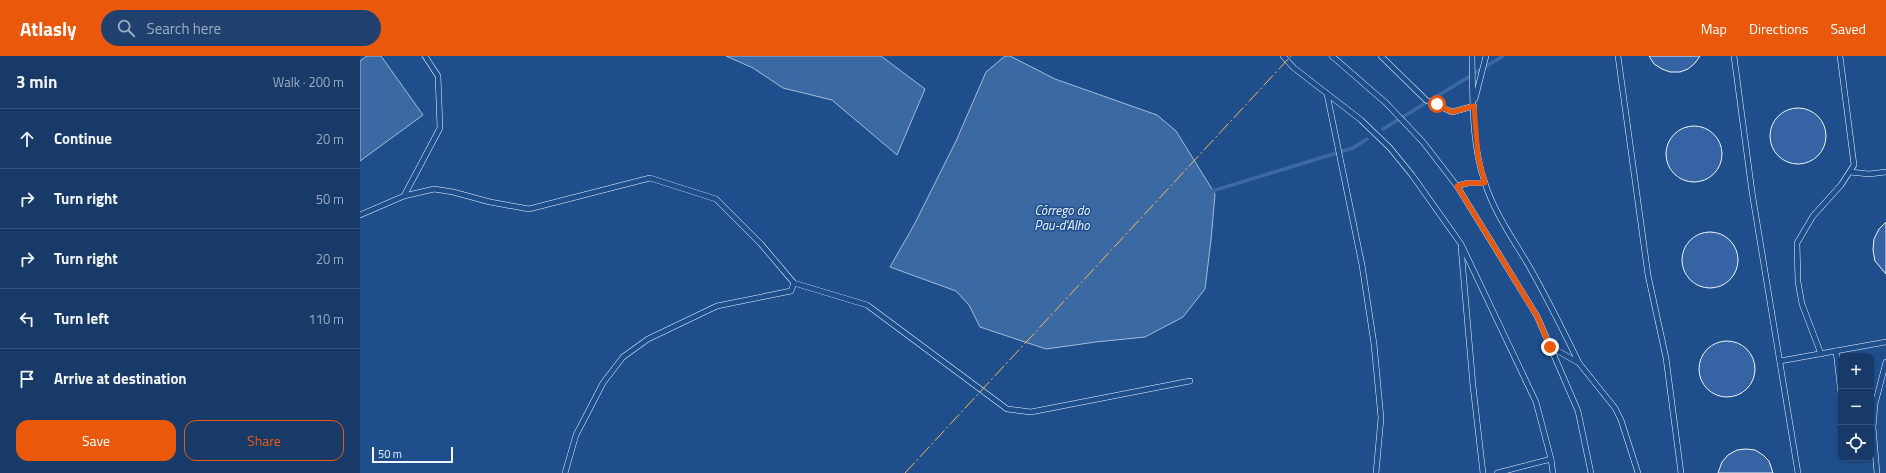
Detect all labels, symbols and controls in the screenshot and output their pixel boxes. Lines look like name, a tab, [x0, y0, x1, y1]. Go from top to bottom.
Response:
search box	[101, 10, 381, 46]
text: Atlasly	[20, 14, 77, 43]
icon: search	[115, 17, 137, 39]
text: Search here	[147, 17, 221, 40]
text: Map	[1701, 18, 1727, 39]
text: Directions	[1749, 18, 1808, 39]
text: Saved	[1830, 18, 1866, 39]
text: 3 min	[16, 69, 57, 95]
text: Walk · 200 m	[273, 72, 344, 92]
route start	[1428, 95, 1446, 113]
text: Continue	[54, 127, 112, 150]
icon: ahead	[16, 128, 38, 150]
text: 20 m	[316, 129, 344, 149]
text: Turn right	[54, 187, 118, 210]
icon: right	[16, 188, 38, 210]
text: 50 m	[316, 189, 344, 209]
water label: Córrego do Pau-d'Alho	[1034, 200, 1090, 235]
text: Turn right	[54, 247, 118, 270]
icon: right	[16, 248, 38, 270]
text: 20 m	[316, 249, 344, 269]
text: Turn left	[54, 307, 109, 330]
icon: left	[16, 308, 38, 330]
text: 110 m	[308, 309, 344, 329]
route end	[1541, 338, 1559, 356]
map controls	[1838, 353, 1874, 461]
button: +	[1838, 353, 1874, 389]
text: Arrive at destination	[54, 367, 187, 390]
icon: arrive	[16, 368, 38, 390]
button: −	[1838, 389, 1874, 425]
button: Save	[16, 420, 176, 461]
button: Share	[184, 420, 344, 461]
button: locate	[1838, 425, 1874, 461]
scale bar	[372, 445, 453, 464]
text: 50 m	[378, 446, 402, 462]

